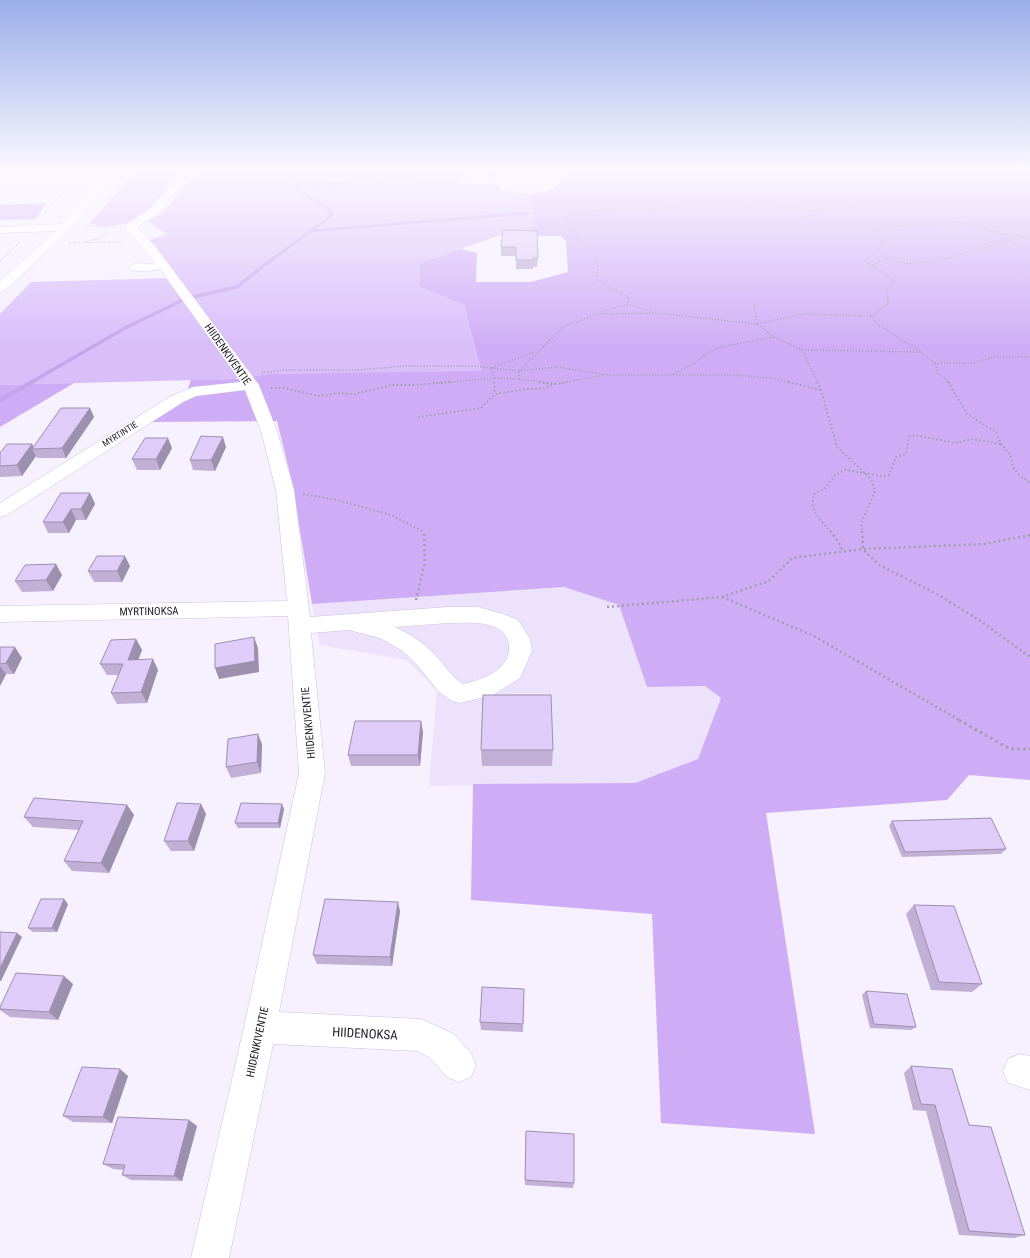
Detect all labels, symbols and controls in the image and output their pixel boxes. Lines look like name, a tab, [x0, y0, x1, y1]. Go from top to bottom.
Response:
street label: HIIDENKIVENTIE	[202, 321, 254, 388]
street label: MYRTINTIE	[101, 419, 140, 449]
street label: MYRTINOKSA	[119, 604, 179, 619]
street label: HIIDENKIVENTIE	[299, 686, 318, 759]
street label: HIIDENKIVENTIE	[244, 1005, 271, 1079]
street label: HIIDENOKSA	[332, 1024, 399, 1043]

